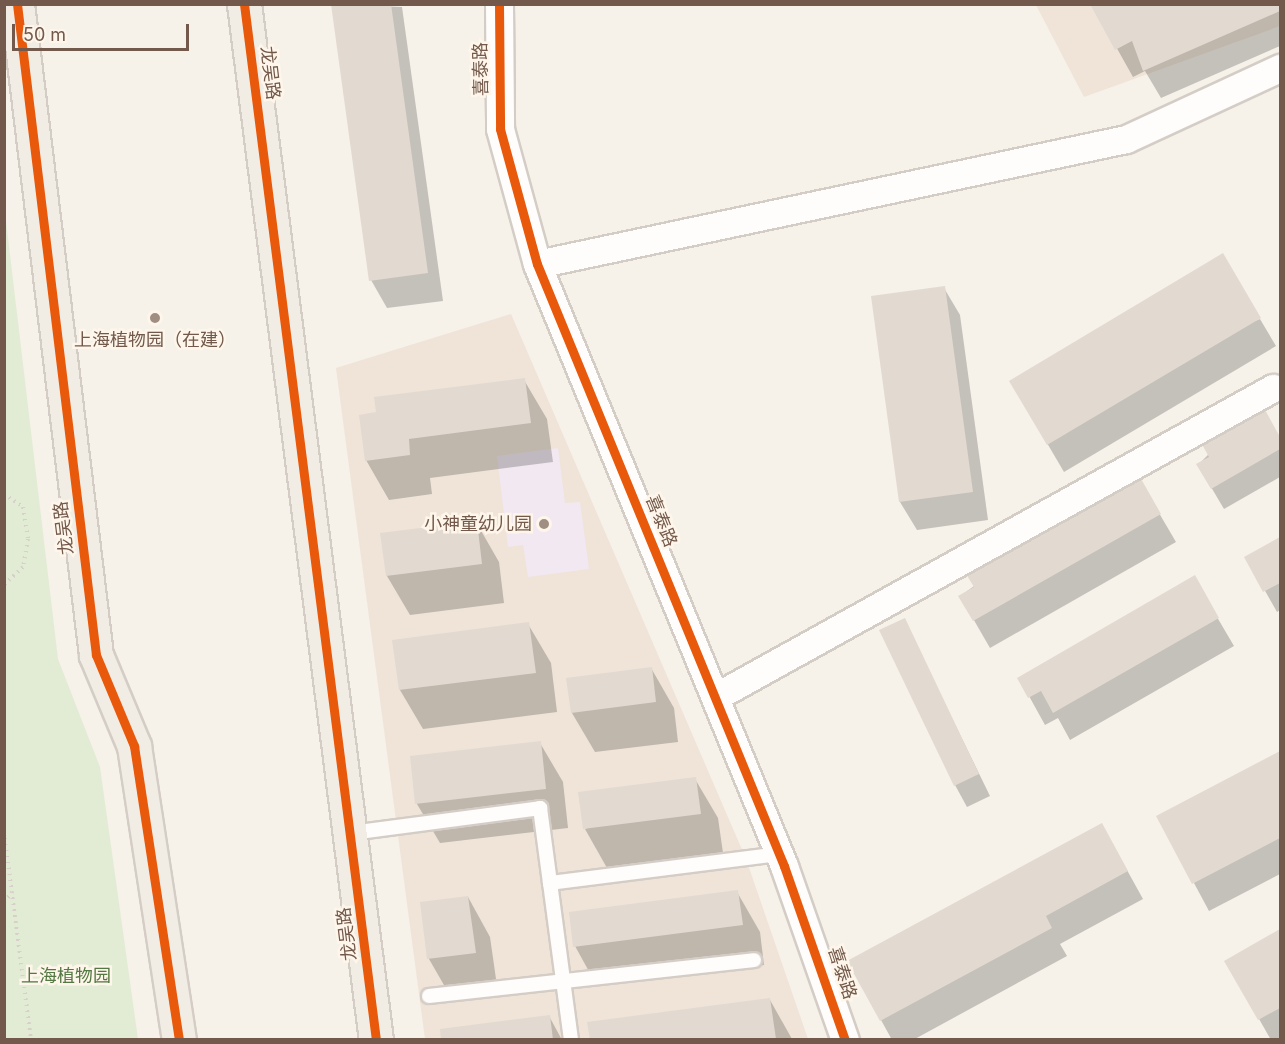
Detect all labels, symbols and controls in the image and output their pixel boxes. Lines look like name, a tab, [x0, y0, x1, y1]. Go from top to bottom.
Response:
scale bar	[15, 12, 192, 50]
text: 50 m	[23, 24, 66, 45]
street label: 喜泰路	[470, 42, 492, 96]
street label: 龙吴路	[256, 45, 284, 101]
marker: 上海植物园（在建）	[146, 309, 164, 327]
place label: 上海植物园（在建）	[74, 329, 236, 351]
street label: 喜泰路	[641, 492, 681, 550]
street label: 龙吴路	[50, 500, 78, 556]
place label: 小神童幼儿园	[424, 513, 532, 535]
marker: 小神童幼儿园	[537, 517, 551, 531]
street label: 龙吴路	[333, 906, 361, 962]
street label: 喜泰路	[823, 944, 861, 1002]
park label: 上海植物园	[21, 965, 111, 987]

